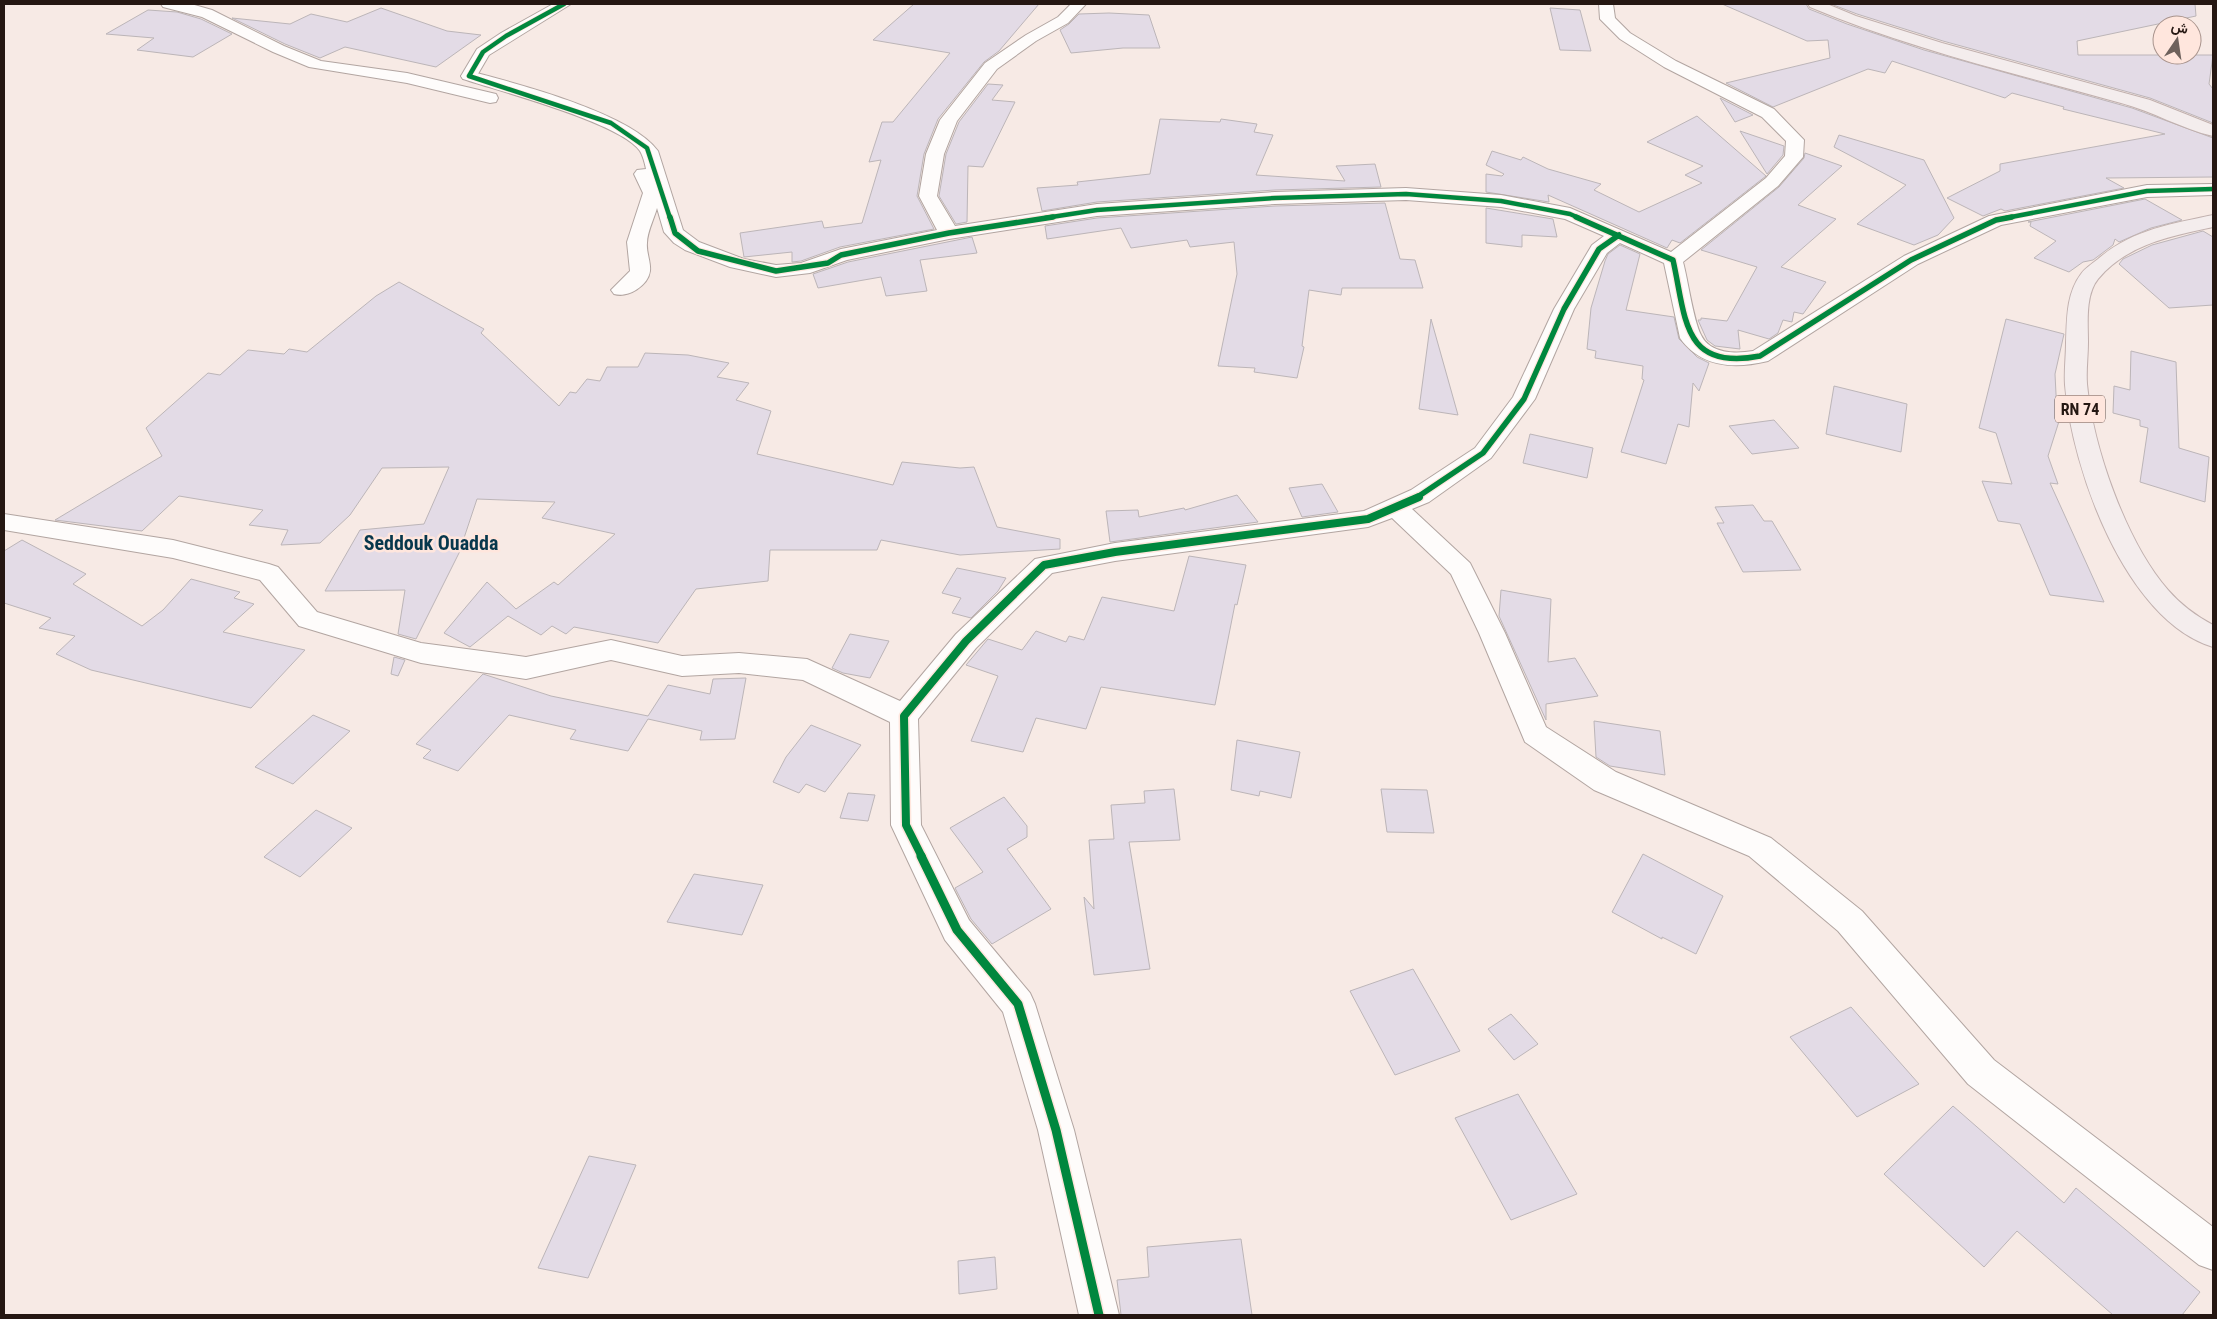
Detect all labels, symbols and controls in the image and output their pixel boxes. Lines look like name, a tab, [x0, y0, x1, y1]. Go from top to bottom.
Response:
north arrow	[2152, 15, 2202, 65]
text: ش	[2170, 18, 2190, 38]
road number: RN 74	[2055, 396, 2105, 422]
district label: Seddouk Ouadda	[364, 531, 498, 555]

